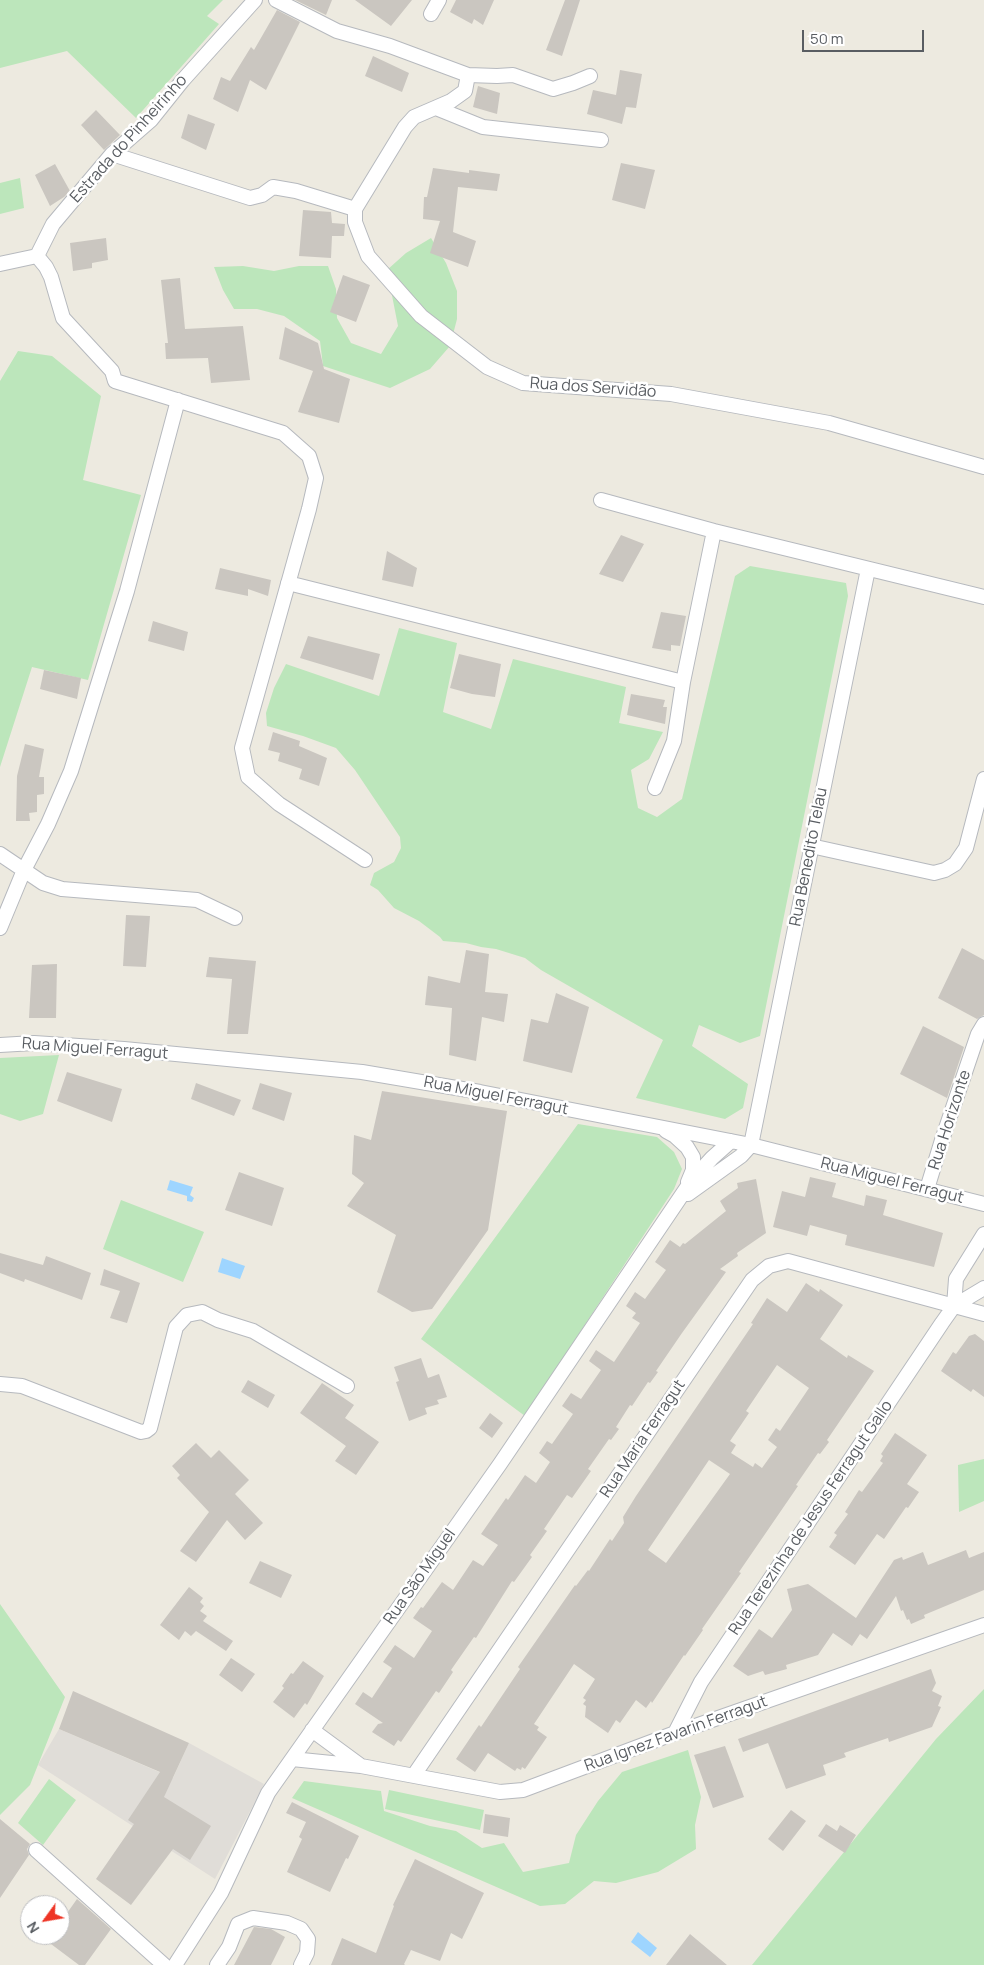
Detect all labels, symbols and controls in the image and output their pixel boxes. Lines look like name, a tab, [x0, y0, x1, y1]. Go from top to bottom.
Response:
scale bar	[804, 20, 926, 52]
text: 50 m	[810, 28, 844, 49]
street label: Estrada do Pinheirinho	[67, 71, 191, 207]
street label: Rua dos Servidão	[529, 374, 657, 402]
street label: Rua Benedito Telau	[786, 786, 832, 928]
street label: Rua Miguel Ferragut	[21, 1034, 169, 1064]
street label: Rua Horizonte	[925, 1068, 975, 1172]
street label: Rua Miguel Ferragut	[422, 1073, 570, 1119]
street label: Rua Miguel Ferragut	[818, 1154, 966, 1208]
street label: Rua Maria Ferragut	[596, 1376, 690, 1502]
street label: Rua Terezinha de Jesus Ferragut Gallo	[725, 1397, 897, 1639]
street label: Rua São Miguel	[380, 1525, 460, 1629]
street label: Rua Ignez Favarin Ferragut	[582, 1692, 770, 1776]
north arrow	[20, 1895, 70, 1945]
text: N	[22, 1918, 43, 1937]

